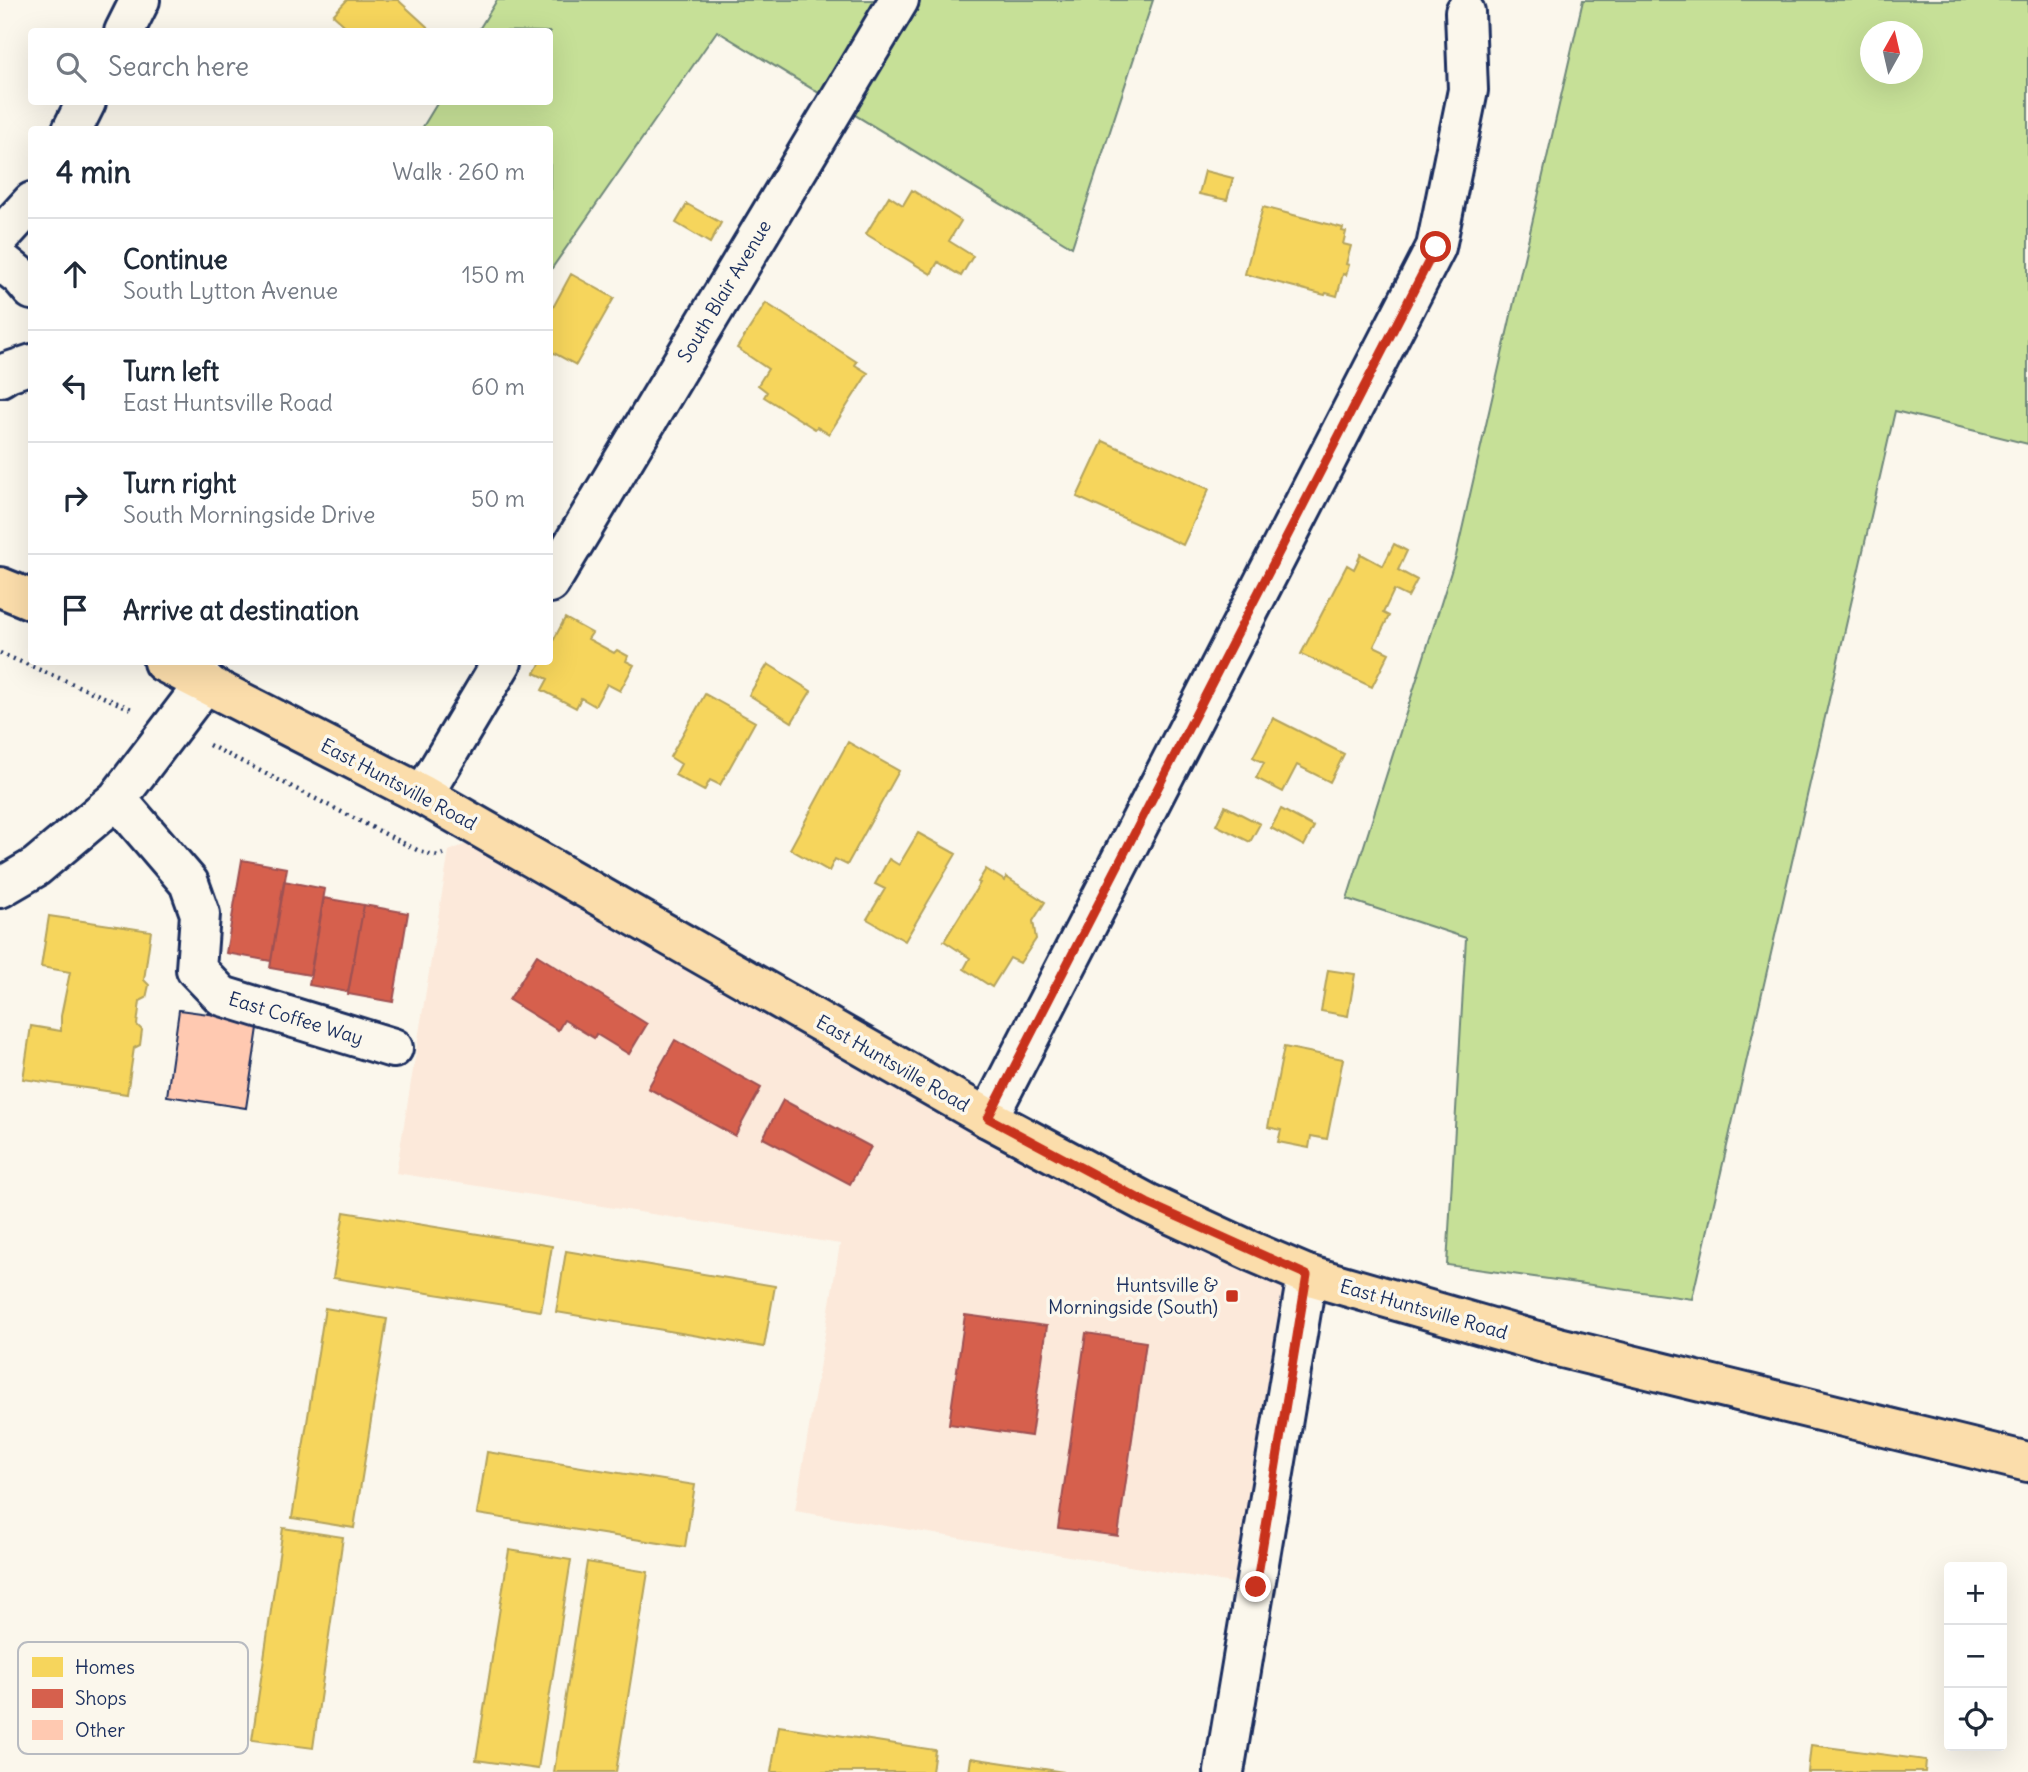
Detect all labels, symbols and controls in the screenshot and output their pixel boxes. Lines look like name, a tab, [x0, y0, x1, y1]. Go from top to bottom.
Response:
north arrow	[1860, 21, 1923, 84]
search box	[28, 28, 553, 105]
icon: search	[52, 48, 90, 86]
text: Search here	[108, 50, 249, 83]
text: 4 min	[56, 153, 131, 191]
text: Walk · 260 m	[392, 157, 525, 186]
street label: South Blair Avenue	[672, 215, 776, 367]
route start	[1420, 231, 1451, 262]
text: Continue	[123, 243, 228, 276]
icon: ahead	[56, 255, 94, 293]
text: 150 m	[462, 260, 525, 289]
text: South Lytton Avenue	[123, 276, 338, 305]
text: Turn left	[123, 355, 219, 388]
icon: left	[56, 367, 94, 405]
text: 60 m	[471, 372, 525, 401]
text: East Huntsville Road	[123, 388, 333, 417]
text: Turn right	[123, 467, 236, 500]
icon: right	[56, 479, 94, 517]
text: 50 m	[471, 484, 525, 513]
text: South Morningside Drive	[123, 500, 375, 529]
icon: arrive	[56, 591, 94, 629]
text: Arrive at destination	[123, 594, 359, 627]
street label: East Huntsville Road	[317, 733, 481, 835]
street label: East Coffee Way	[226, 986, 366, 1050]
street label: East Huntsville Road	[812, 1009, 974, 1117]
place label: Huntsville & Morningside (South)	[1048, 1273, 1218, 1319]
street label: East Huntsville Road	[1337, 1274, 1511, 1344]
marker: Huntsville & Morningside (South)	[1224, 1288, 1240, 1304]
map controls	[1944, 1562, 2007, 1751]
button: +	[1944, 1562, 2007, 1625]
route end	[1240, 1571, 1271, 1602]
button: −	[1944, 1625, 2007, 1688]
legend	[18, 1642, 248, 1754]
text: Homes	[75, 1655, 135, 1679]
text: Shops	[75, 1686, 127, 1710]
button: locate	[1944, 1688, 2007, 1751]
text: Other	[75, 1718, 125, 1742]

